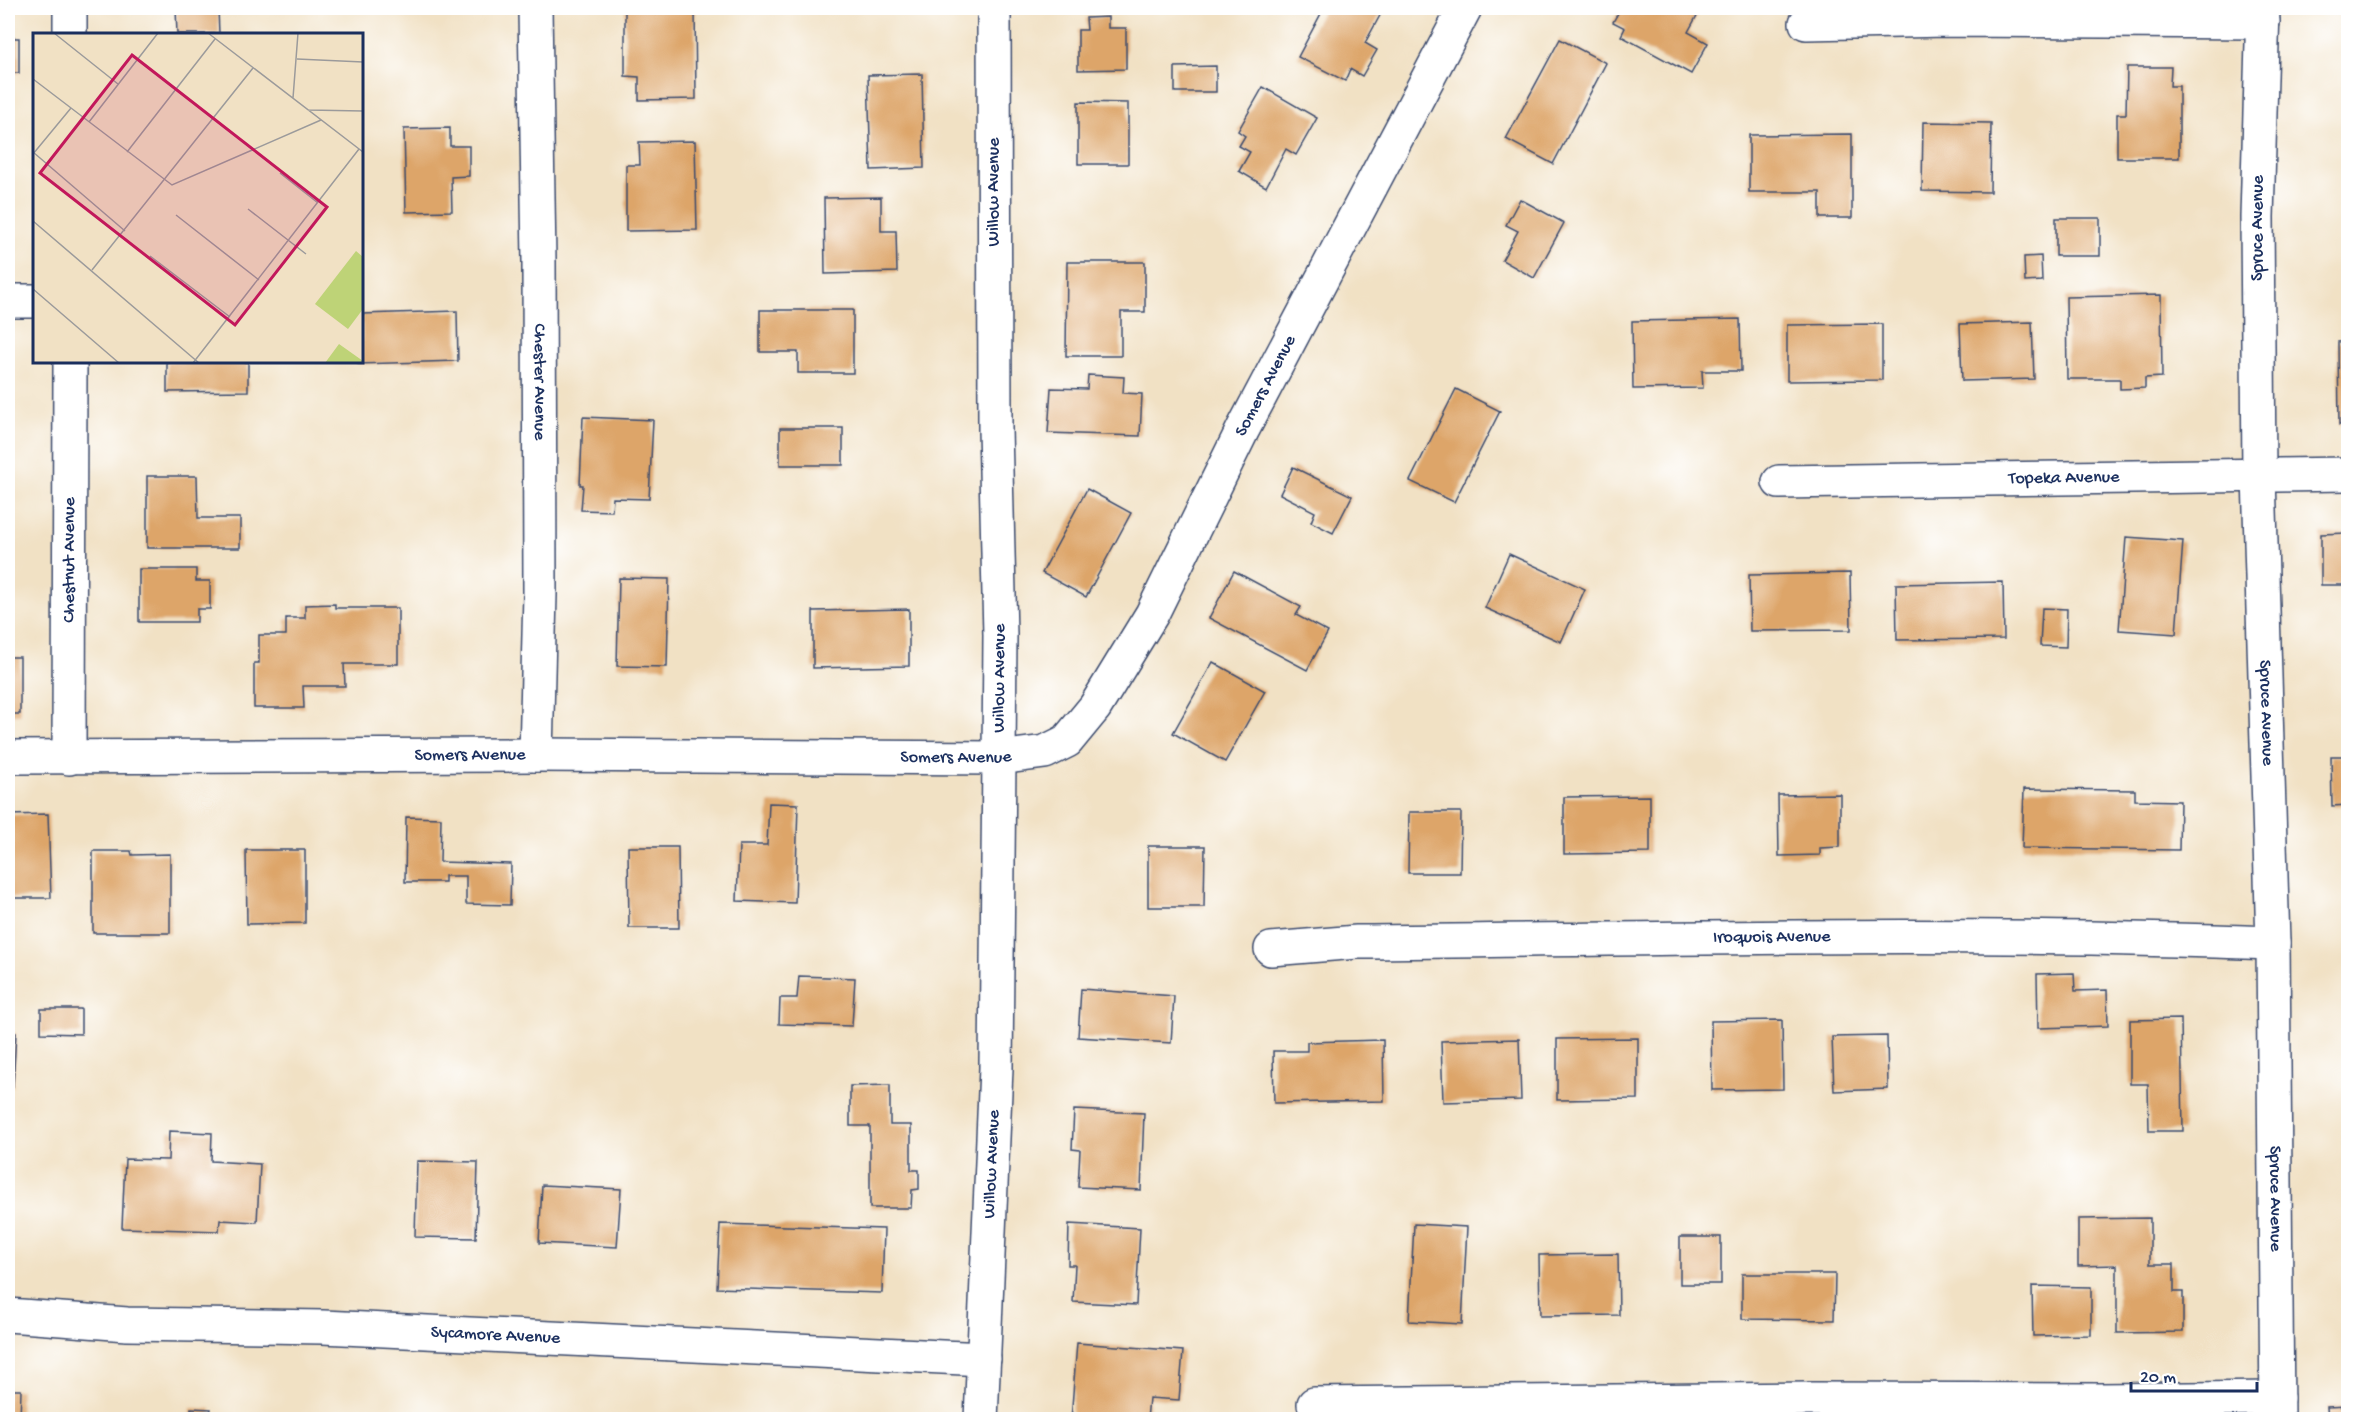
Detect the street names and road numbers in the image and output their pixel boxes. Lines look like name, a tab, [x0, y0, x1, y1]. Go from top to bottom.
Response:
street label: Willow Avenue	[984, 137, 1005, 246]
street label: Spruce Avenue	[2248, 174, 2269, 281]
street label: Chester Avenue	[529, 324, 550, 441]
street label: Somers Avenue	[1231, 331, 1301, 440]
street label: Topeka Avenue	[2007, 467, 2120, 489]
street label: Chestnut Avenue	[59, 496, 80, 623]
street label: Willow Avenue	[989, 623, 1011, 733]
street label: Spruce Avenue	[2254, 660, 2278, 767]
street label: Somers Avenue	[414, 745, 526, 766]
street label: Somers Avenue	[900, 746, 1014, 769]
street label: Iroquois Avenue	[1713, 926, 1831, 948]
street label: Willow Avenue	[979, 1109, 1005, 1219]
street label: Spruce Avenue	[2264, 1146, 2286, 1252]
street label: Sycamore Avenue	[430, 1322, 561, 1349]

